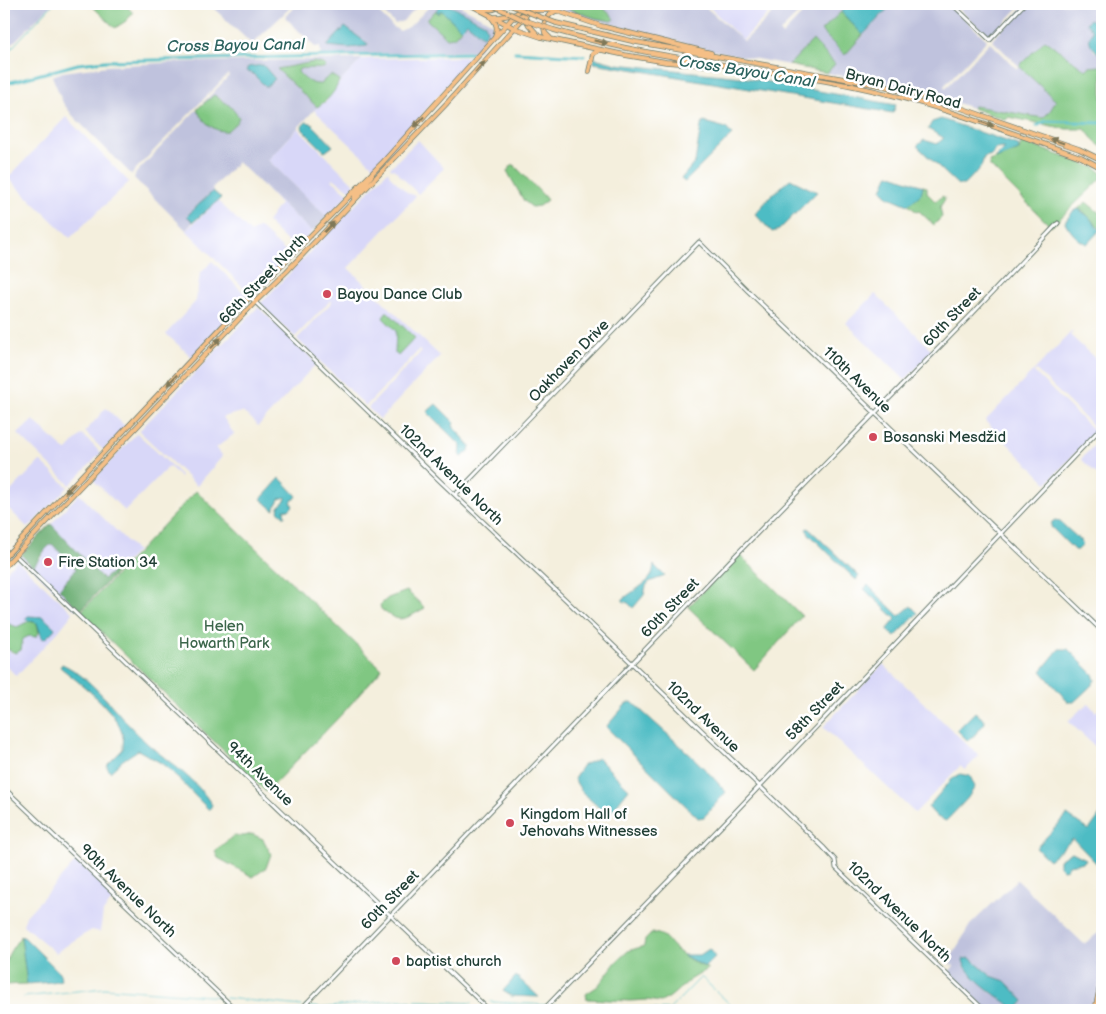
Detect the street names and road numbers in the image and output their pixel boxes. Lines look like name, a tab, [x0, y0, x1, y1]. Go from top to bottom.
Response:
street label: Bryan Dairy Road	[843, 64, 963, 114]
street label: 66th Street North	[215, 230, 311, 328]
street label: 60th Street	[919, 283, 985, 351]
street label: Oakhaven Drive	[525, 316, 613, 406]
street label: 110th Avenue	[819, 343, 895, 417]
street label: 102nd Avenue North	[395, 420, 507, 530]
street label: 60th Street	[637, 574, 703, 642]
street label: 102nd Avenue	[662, 677, 744, 757]
street label: 58th Street	[782, 677, 848, 745]
street label: 94th Avenue	[223, 738, 297, 810]
street label: 90th Avenue North	[76, 840, 180, 942]
street label: 102nd Avenue North	[843, 857, 955, 967]
street label: 60th Street	[357, 866, 423, 934]

